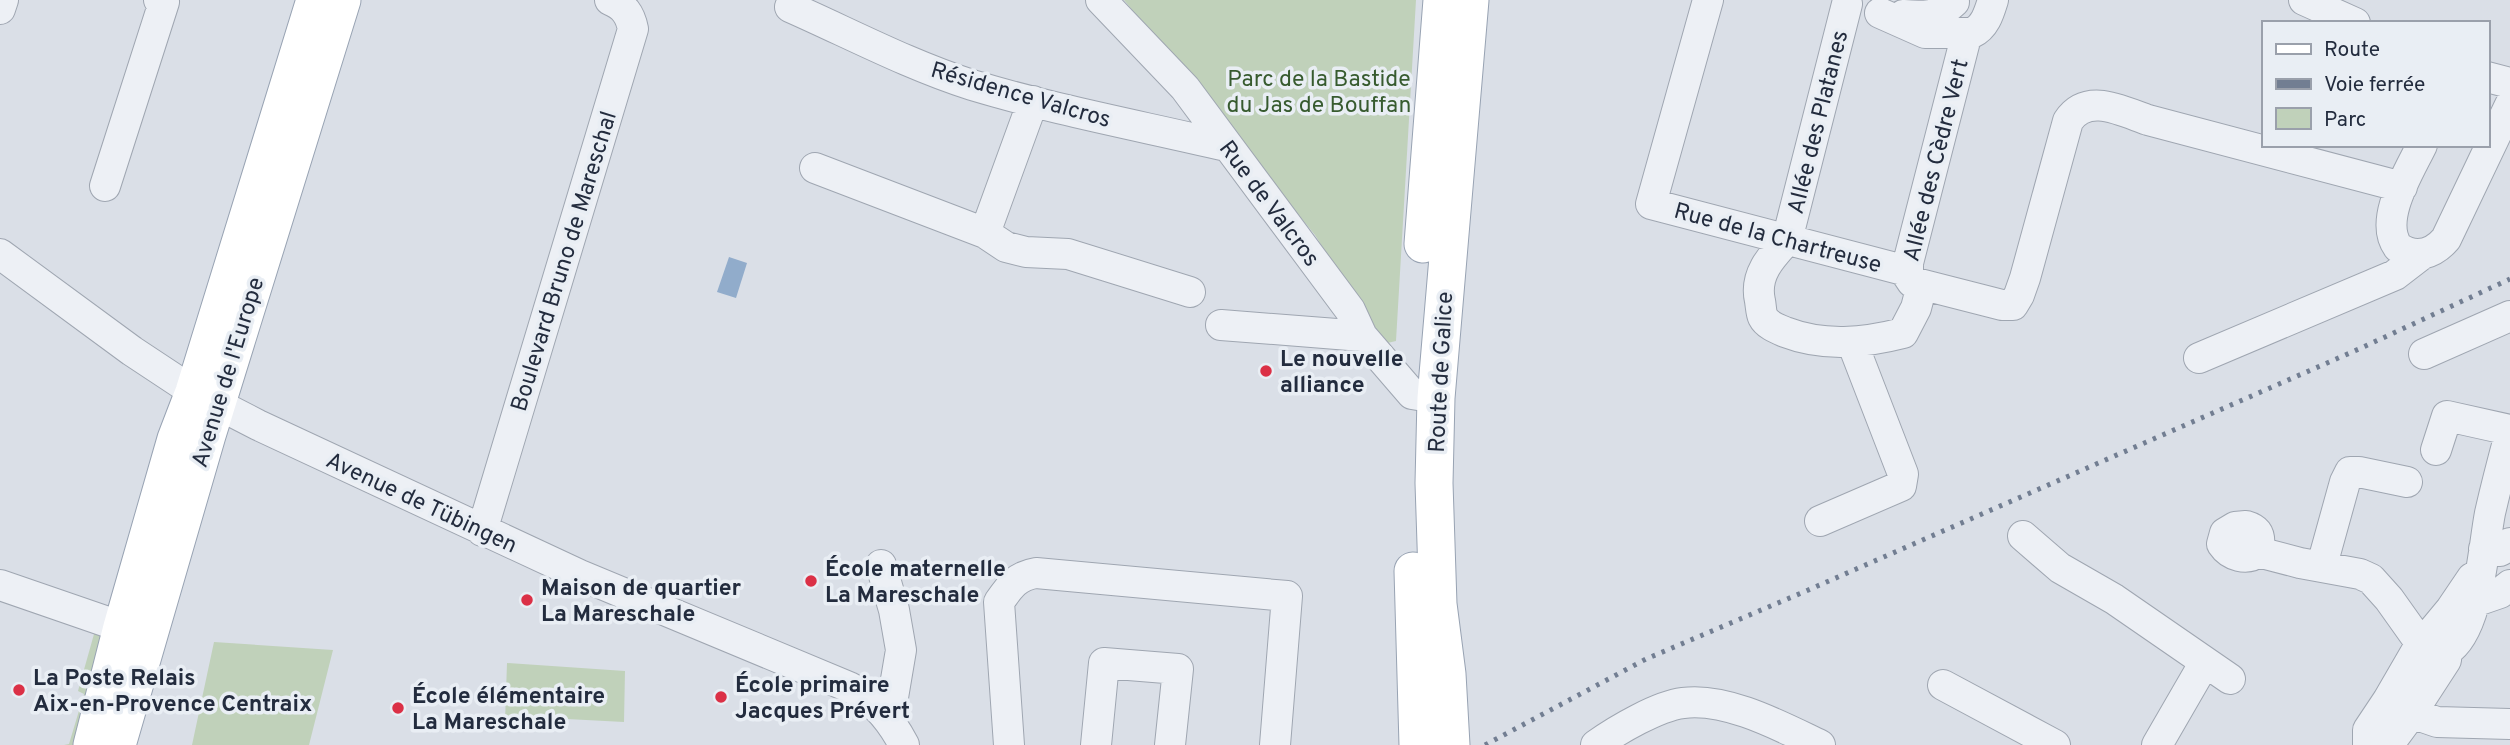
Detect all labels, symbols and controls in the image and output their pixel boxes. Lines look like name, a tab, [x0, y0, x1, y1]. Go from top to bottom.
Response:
legend	[2262, 21, 2489, 147]
street label: Allée des Platanes	[1783, 28, 1856, 218]
text: Route	[2324, 37, 2380, 64]
street label: Allée des Cèdre Vert	[1898, 56, 1977, 265]
street label: Résidence Valcros	[927, 57, 1114, 136]
park label: Parc de la Bastide du Jas de Bouffan	[1227, 66, 1411, 121]
text: Voie ferrée	[2324, 72, 2425, 99]
text: Parc	[2324, 107, 2366, 134]
street label: Boulevard Bruno de Mareschal	[506, 108, 625, 415]
street label: Rue de Valcros	[1211, 136, 1325, 273]
street label: Rue de la Chartreuse	[1670, 198, 1884, 281]
street label: Avenue de l'Europe	[187, 274, 272, 471]
street label: Route de Galice	[1424, 291, 1461, 453]
place label: Le nouvelle alliance	[1280, 346, 1404, 401]
marker: Le nouvelle alliance	[1258, 363, 1274, 379]
street label: Avenue de Tübingen	[321, 447, 521, 561]
place label: École maternelle La Mareschale	[825, 555, 1006, 611]
marker: École maternelle La Mareschale	[803, 573, 819, 589]
place label: Maison de quartier La Mareschale	[541, 575, 742, 630]
marker: Maison de quartier La Mareschale	[519, 592, 535, 608]
place label: La Poste Relais Aix-en-Provence Centraix	[33, 665, 312, 720]
place label: École primaire Jacques Prévert	[735, 671, 910, 727]
marker: La Poste Relais Aix-en-Provence Centraix	[11, 682, 27, 698]
place label: École élémentaire La Mareschale	[412, 682, 605, 738]
marker: École primaire Jacques Prévert	[713, 689, 729, 705]
marker: École élémentaire La Mareschale	[390, 700, 406, 716]

